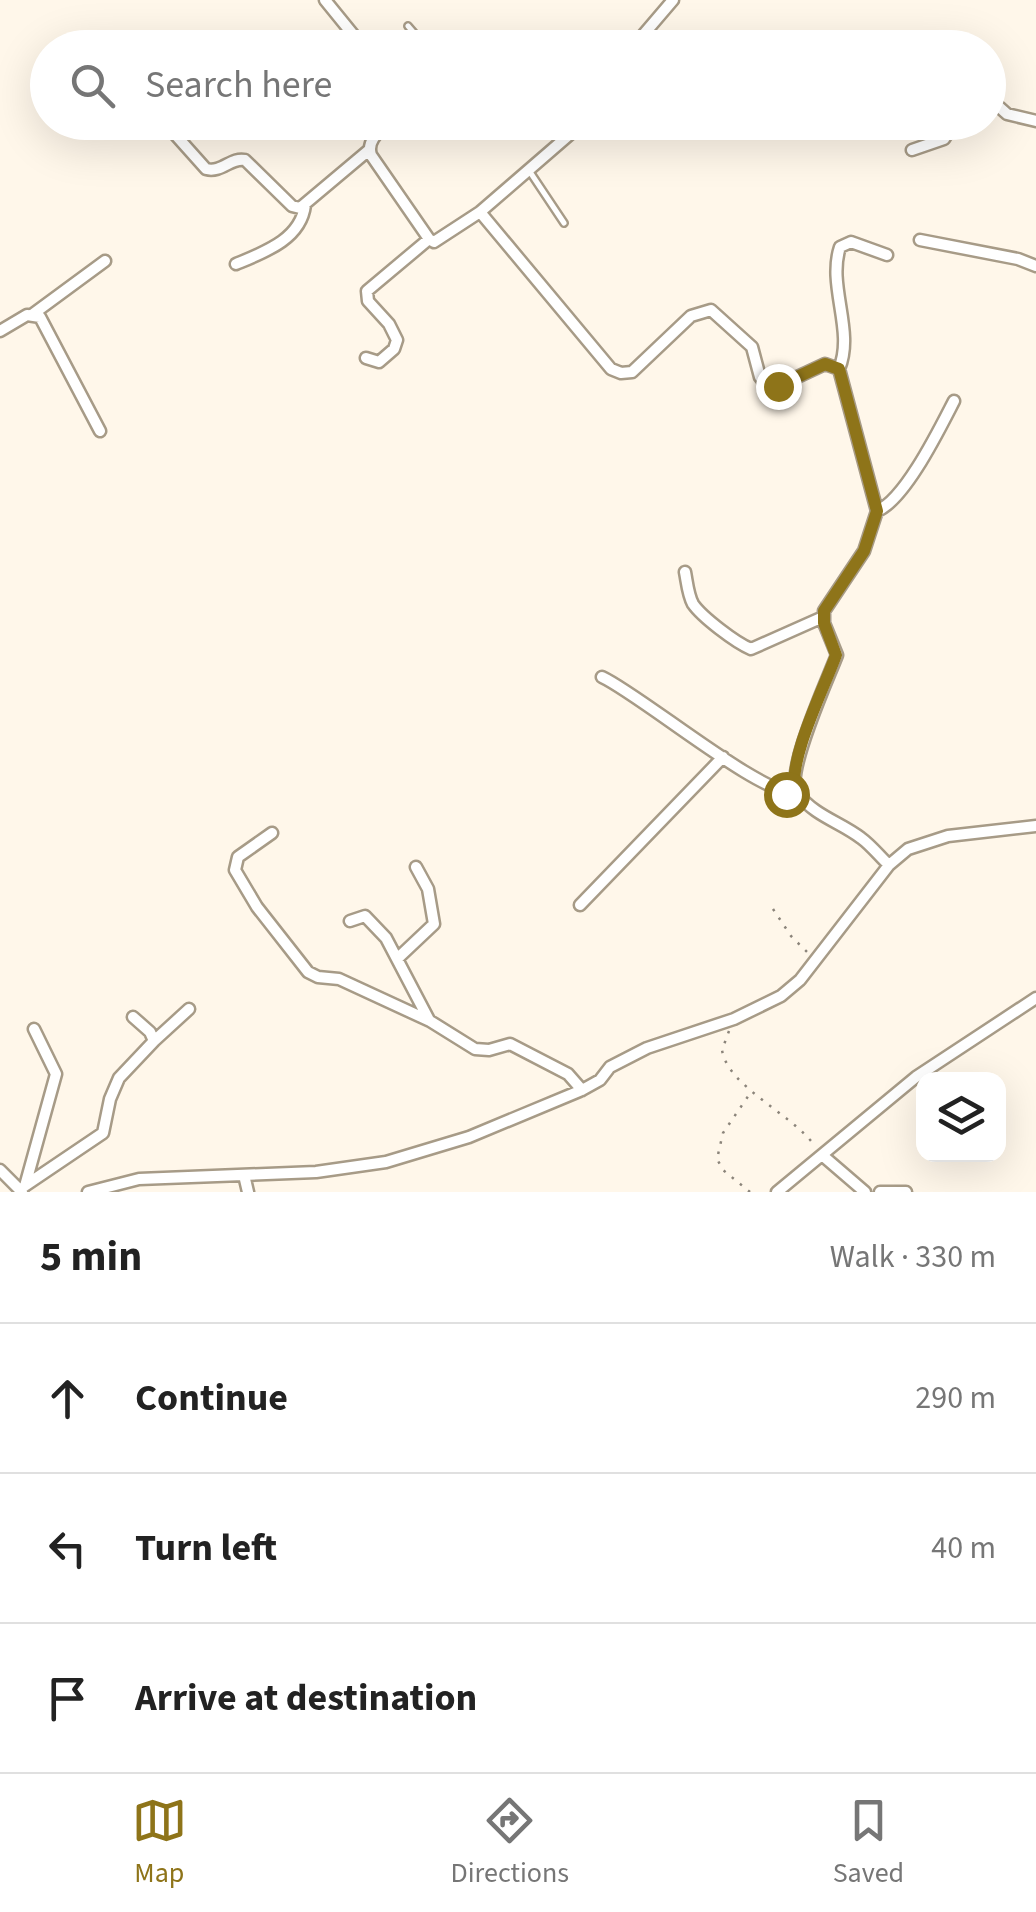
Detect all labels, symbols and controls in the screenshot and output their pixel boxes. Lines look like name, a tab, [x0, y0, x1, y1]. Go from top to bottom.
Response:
search box	[30, 30, 1006, 140]
icon: search	[65, 58, 120, 113]
text: Search here	[145, 58, 332, 112]
route end	[756, 364, 802, 410]
route start	[764, 772, 810, 818]
map controls	[916, 1072, 1006, 1162]
button: layers	[916, 1072, 1006, 1162]
text: 5 min	[40, 1227, 142, 1287]
text: Walk · 330 m	[830, 1234, 996, 1280]
icon: ahead	[40, 1371, 95, 1426]
text: Continue	[135, 1371, 288, 1425]
text: 290 m	[915, 1375, 996, 1421]
icon: left	[40, 1521, 95, 1576]
text: Turn left	[135, 1521, 277, 1575]
text: 40 m	[931, 1525, 996, 1571]
icon: arrive	[40, 1671, 95, 1726]
text: Arrive at destination	[135, 1671, 477, 1725]
tab: Map	[132, 1793, 187, 1893]
tab: Directions	[451, 1793, 569, 1893]
tab: Saved	[833, 1793, 904, 1893]

